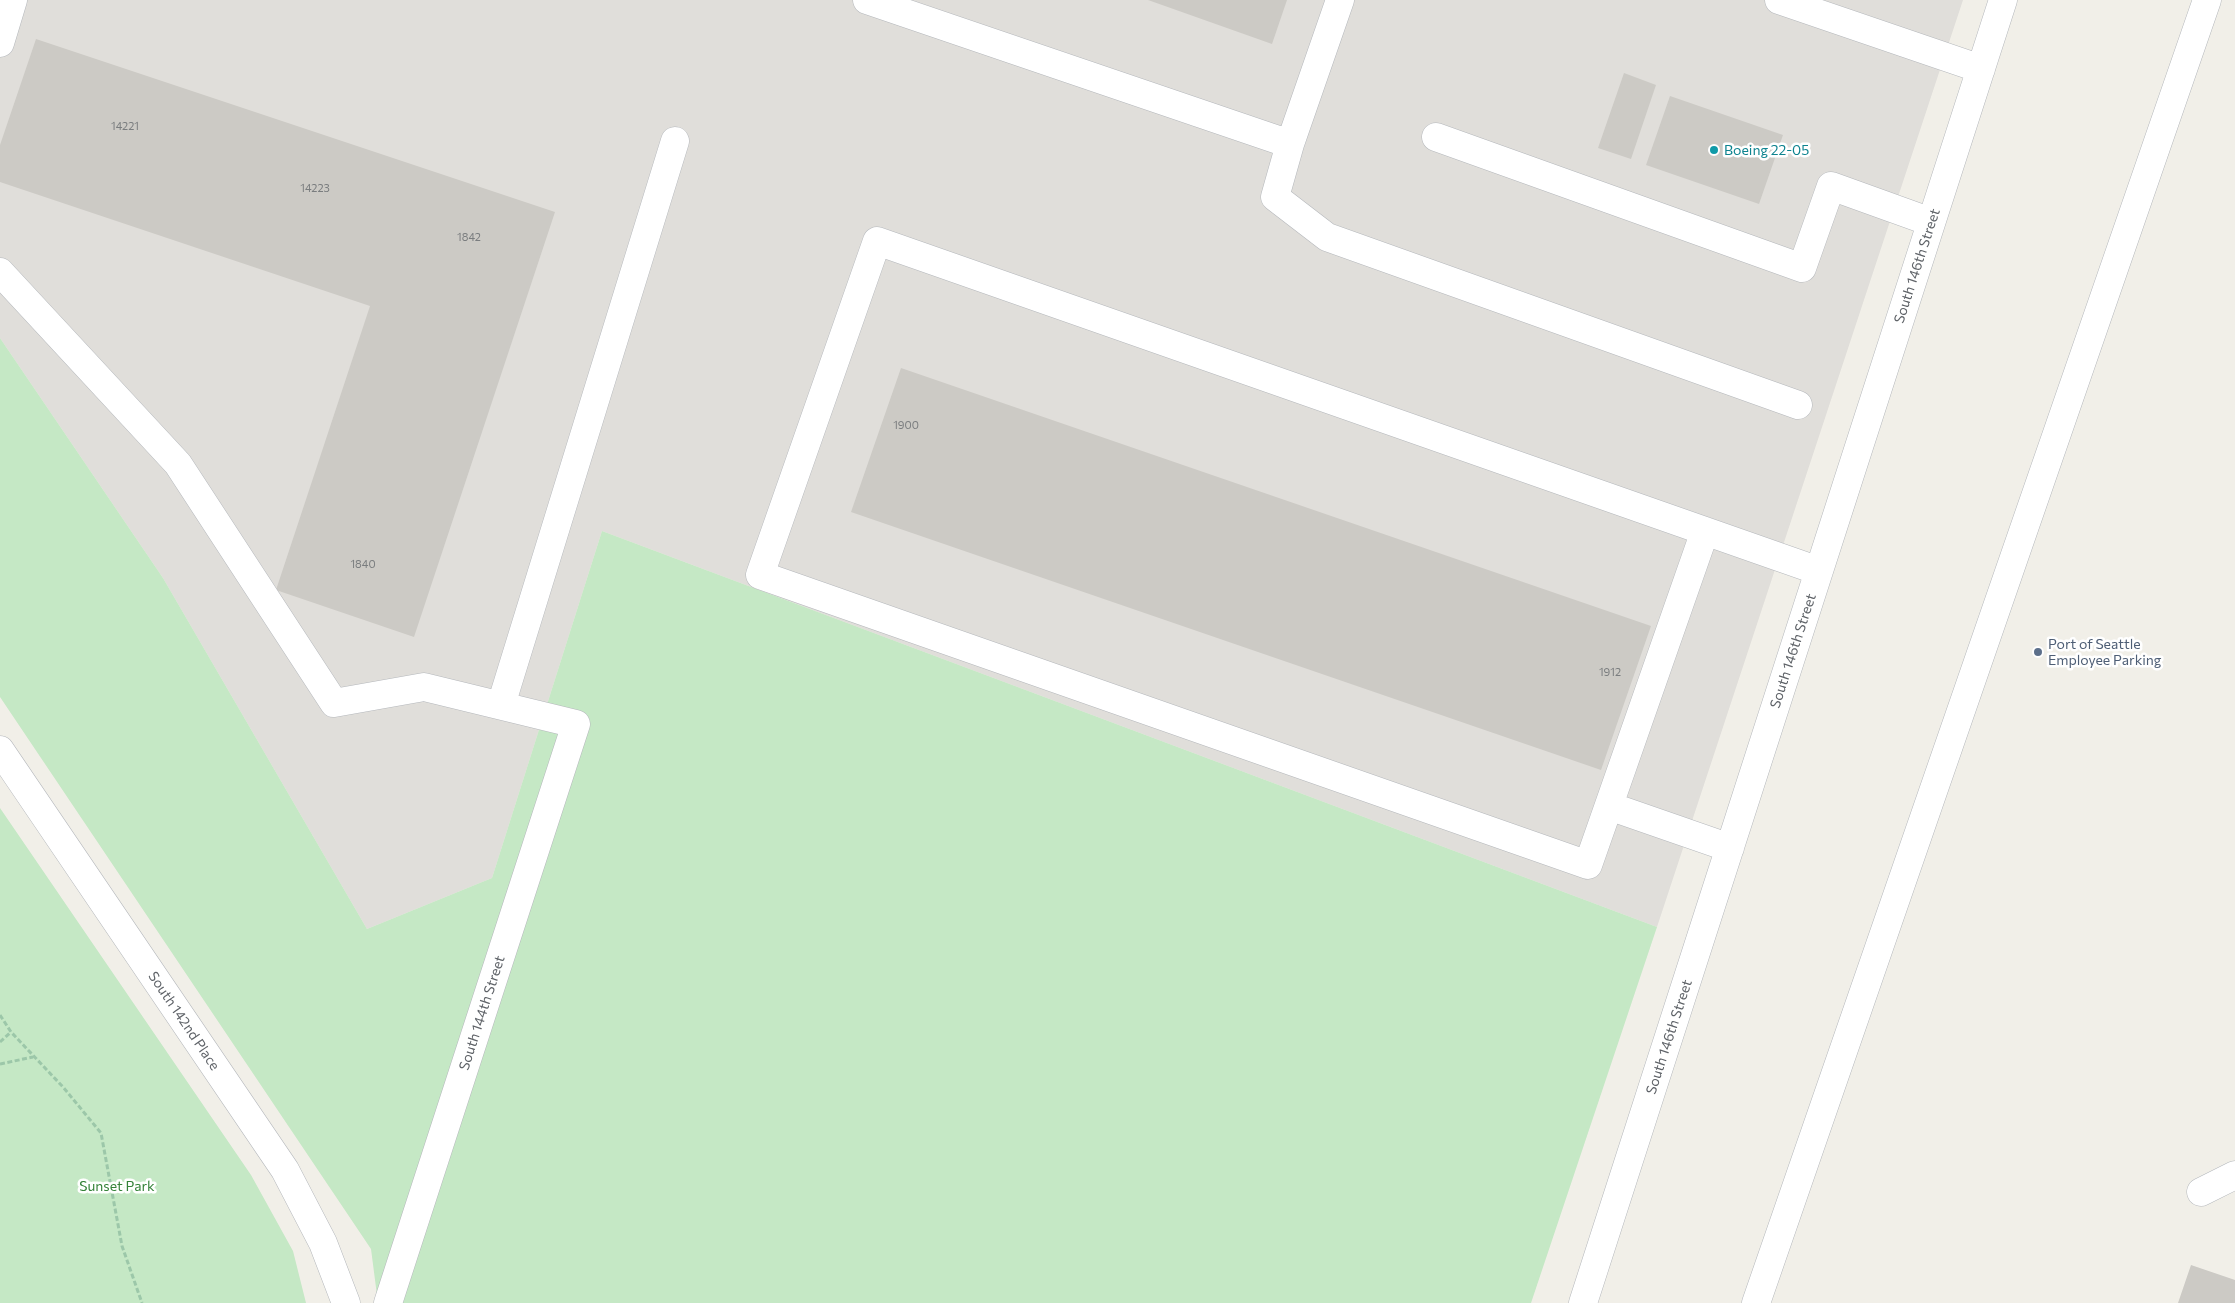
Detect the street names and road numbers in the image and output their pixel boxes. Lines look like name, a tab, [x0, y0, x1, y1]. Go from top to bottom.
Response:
street label: South 146th Street	[1891, 206, 1943, 326]
street label: South 146th Street	[1767, 591, 1819, 711]
street label: South 144th Street	[456, 954, 508, 1072]
street label: South 142nd Place	[145, 968, 223, 1074]
street label: South 146th Street	[1643, 977, 1695, 1097]

